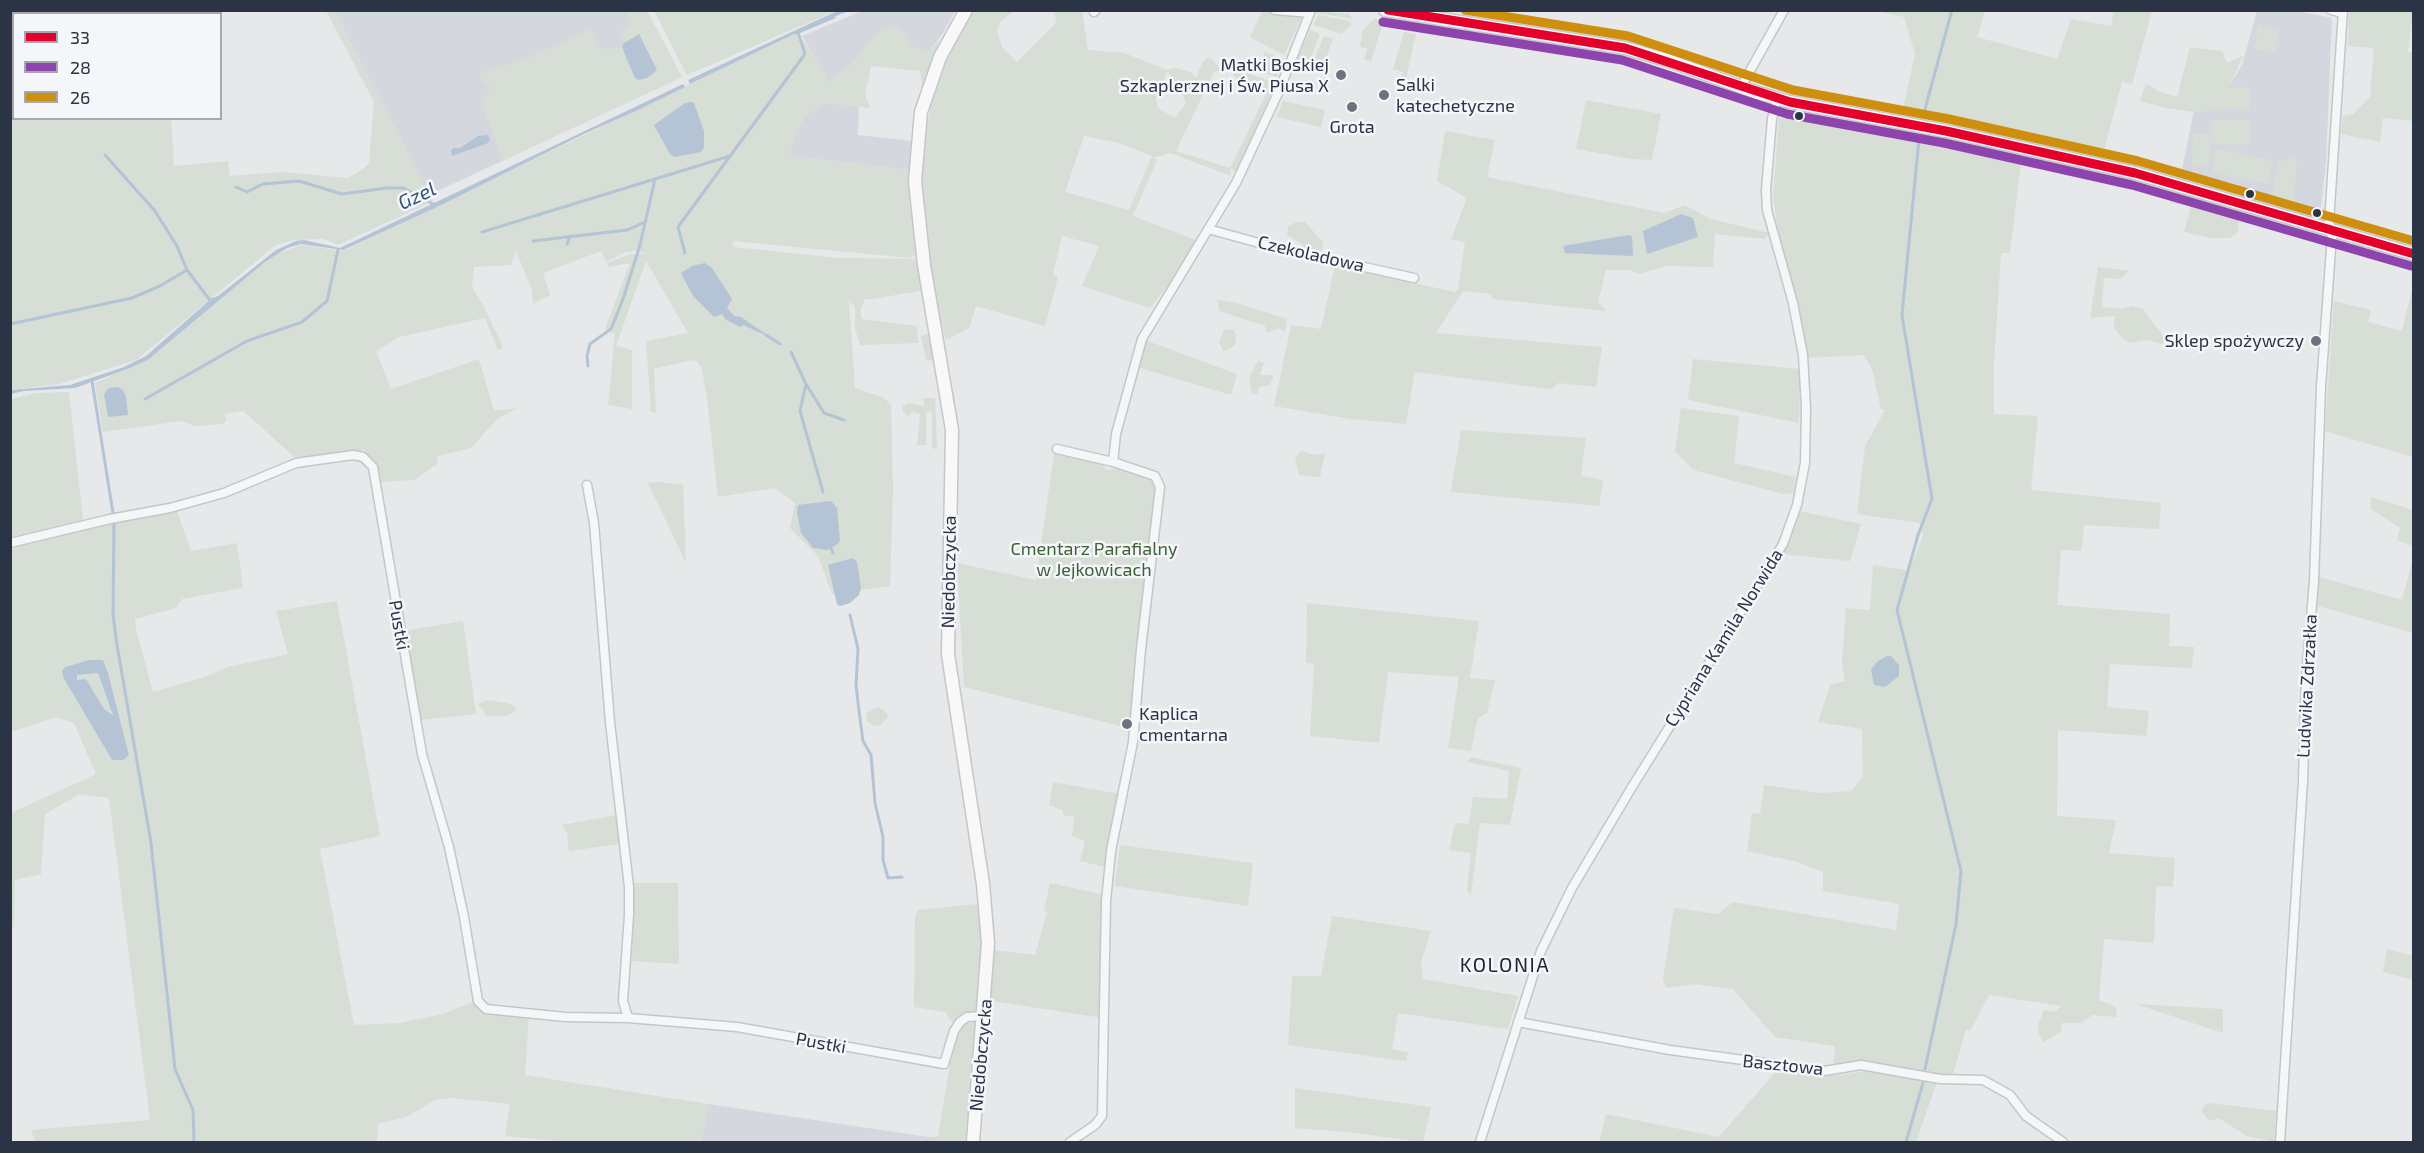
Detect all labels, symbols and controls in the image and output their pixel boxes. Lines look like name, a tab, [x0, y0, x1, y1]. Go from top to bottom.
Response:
legend	[12, 12, 222, 120]
text: 33	[70, 26, 90, 48]
place label: Matki Boskiej Szkaplerznej i Św. Piusa X	[1120, 54, 1329, 97]
text: 28	[70, 56, 91, 78]
marker: Matki Boskiej Szkaplerznej i Św. Piusa X	[1334, 68, 1348, 82]
place label: Salki katechetyczne	[1396, 74, 1515, 116]
text: 26	[70, 86, 90, 108]
marker: Salki katechetyczne	[1377, 88, 1391, 102]
marker: Grota	[1345, 100, 1359, 114]
unlabelled marker	[1793, 110, 1805, 122]
place label: Grota	[1329, 116, 1375, 138]
water label: Gzel	[394, 177, 440, 215]
unlabelled marker	[2244, 188, 2256, 200]
unlabelled marker	[2311, 207, 2323, 219]
street label: Czekoladowa	[1256, 231, 1366, 277]
place label: Sklep spożywczy	[2165, 330, 2304, 352]
marker: Sklep spożywczy	[2309, 334, 2323, 348]
street label: Niedobczycka	[937, 515, 961, 629]
park label: Cmentarz Parafialny w Jejkowicach	[1011, 538, 1177, 580]
street label: Cypriana Kamila Norwida	[1660, 545, 1788, 731]
street label: Pustki	[384, 598, 414, 652]
street label: Ludwika Zdrzałka	[2292, 614, 2322, 758]
place label: Kaplica cmentarna	[1139, 703, 1228, 746]
marker: Kaplica cmentarna	[1120, 717, 1134, 731]
district label: KOLONIA	[1460, 953, 1550, 977]
street label: Niedobczycka	[965, 998, 997, 1112]
street label: Pustki	[794, 1028, 848, 1058]
street label: Basztowa	[1742, 1050, 1824, 1080]

